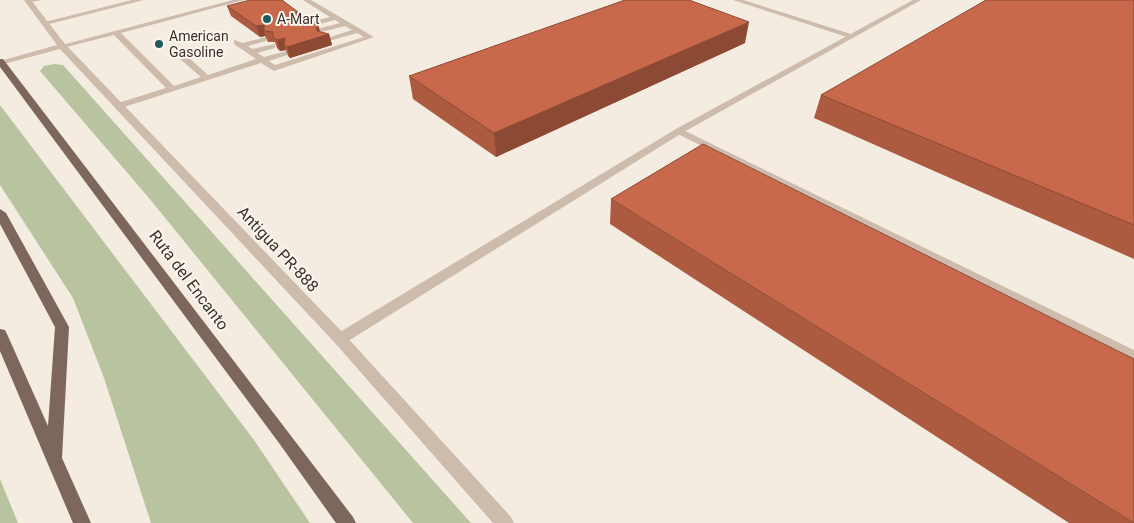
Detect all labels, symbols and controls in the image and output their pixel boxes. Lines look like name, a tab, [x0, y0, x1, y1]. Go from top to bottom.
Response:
place label: A-Mart	[277, 11, 320, 27]
marker: A-Mart	[261, 13, 273, 25]
place label: American Gasoline	[169, 28, 229, 60]
marker: American Gasoline	[153, 38, 165, 50]
street label: Antigua PR-888	[233, 202, 323, 296]
street label: Ruta del Encanto	[145, 226, 233, 334]

